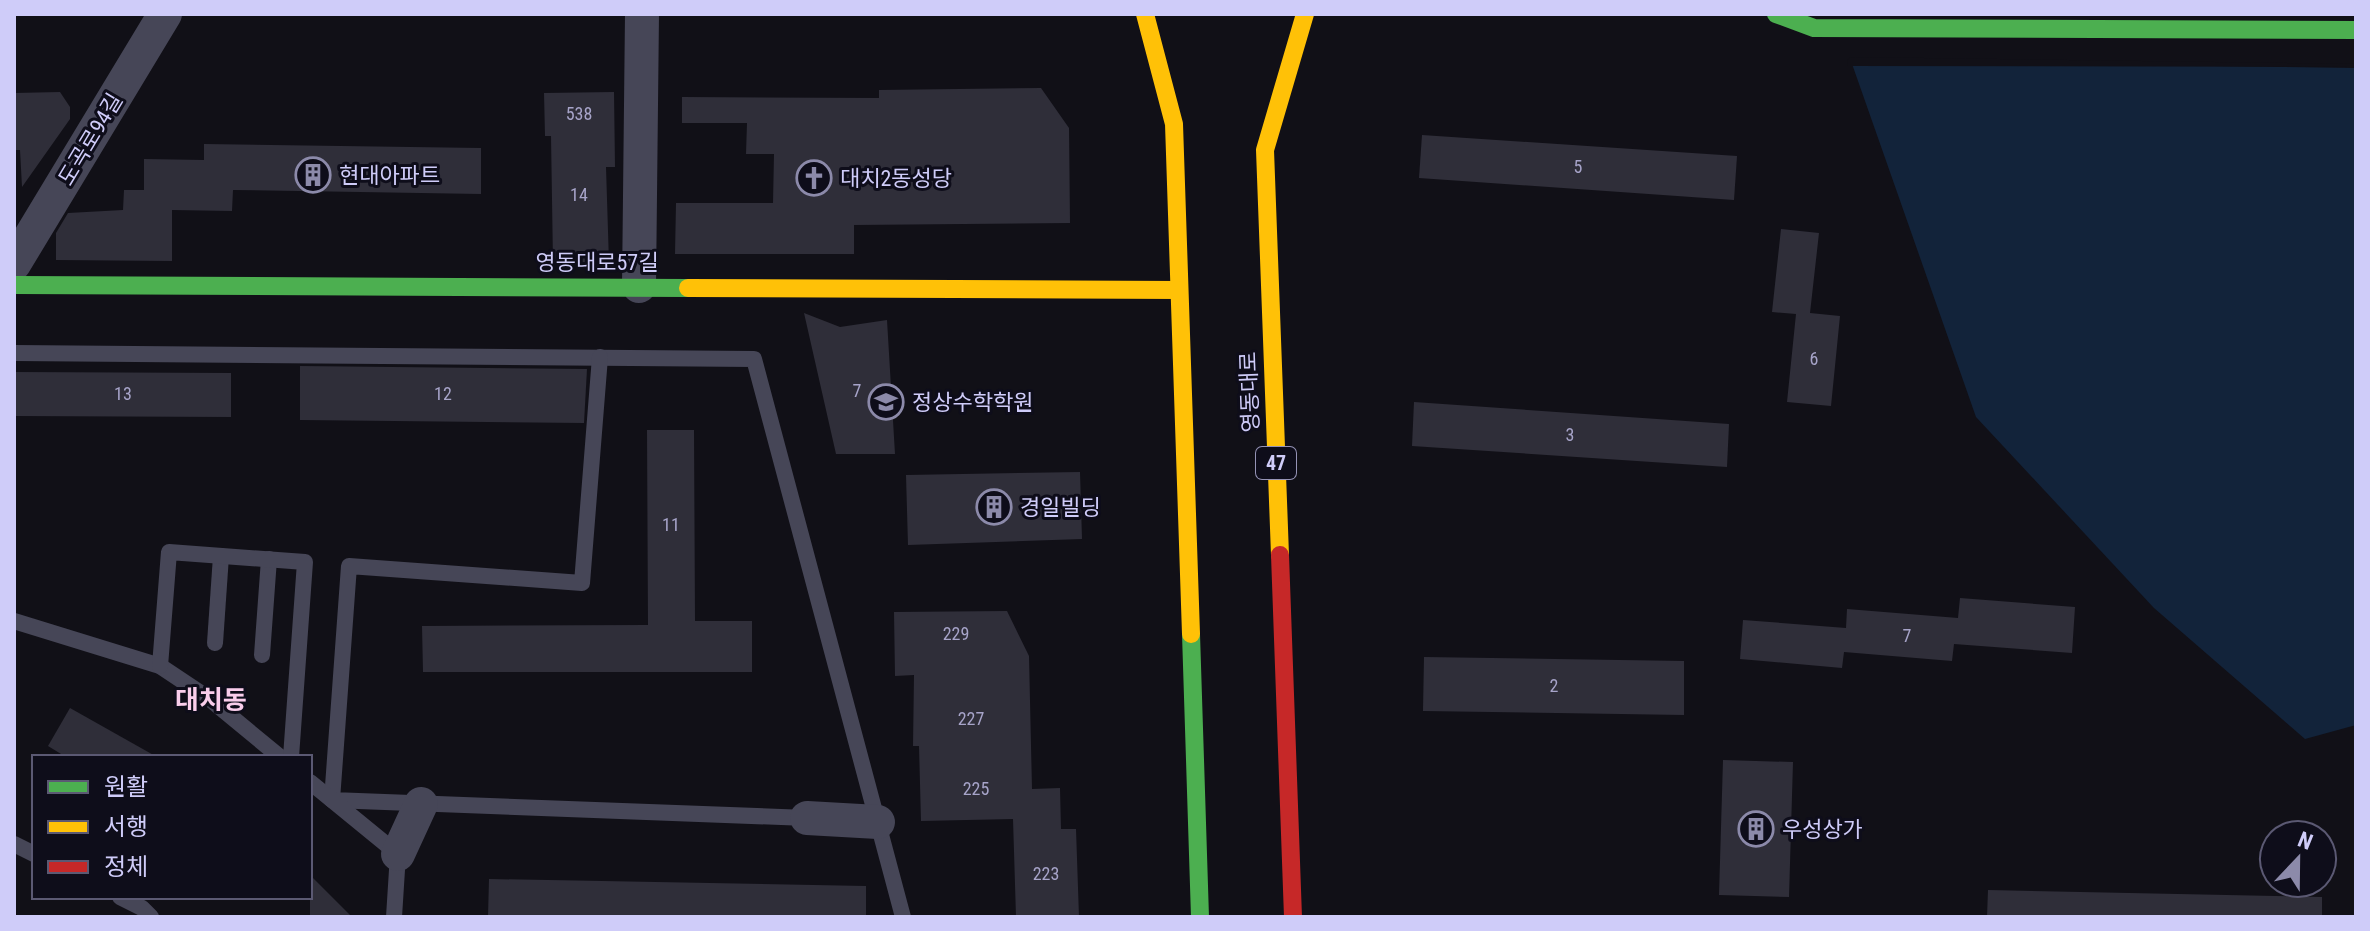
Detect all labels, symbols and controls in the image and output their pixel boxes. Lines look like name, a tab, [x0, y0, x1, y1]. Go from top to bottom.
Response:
street label: 도곡로94길	[53, 89, 128, 190]
house number: 538	[566, 103, 592, 124]
building icon: 현대아파트	[294, 156, 332, 194]
house number: 5	[1574, 156, 1583, 177]
church icon: 대치2동성당	[795, 159, 833, 197]
place label: 현대아파트	[339, 163, 440, 188]
place label: 대치2동성당	[840, 166, 952, 191]
house number: 14	[570, 184, 588, 205]
street label: 영동대로57길	[536, 250, 658, 275]
house number: 6	[1810, 348, 1818, 369]
street label: 영동대로	[1236, 351, 1263, 433]
house number: 7	[853, 380, 862, 401]
house number: 13	[114, 383, 132, 404]
house number: 12	[434, 383, 452, 404]
school or university icon: 정상수학학원	[867, 383, 905, 421]
place label: 정상수학학원	[912, 390, 1033, 415]
house number: 3	[1566, 424, 1574, 445]
road number: 47	[1256, 447, 1296, 479]
building icon: 경일빌딩	[975, 488, 1013, 526]
place label: 경일빌딩	[1020, 495, 1101, 520]
house number: 11	[662, 514, 680, 535]
house number: 229	[943, 623, 969, 644]
house number: 7	[1903, 625, 1912, 646]
house number: 2	[1550, 675, 1559, 696]
district label: 대치동	[175, 685, 247, 715]
house number: 227	[958, 708, 984, 729]
legend	[32, 755, 312, 899]
text: 원활	[104, 773, 148, 801]
house number: 225	[963, 778, 989, 799]
building icon: 우성상가	[1737, 810, 1775, 848]
text: 서행	[104, 813, 148, 841]
place label: 우성상가	[1782, 817, 1863, 842]
north arrow	[2258, 819, 2338, 899]
text: N	[2294, 827, 2316, 855]
text: 정체	[104, 853, 148, 881]
house number: 223	[1033, 863, 1059, 884]

